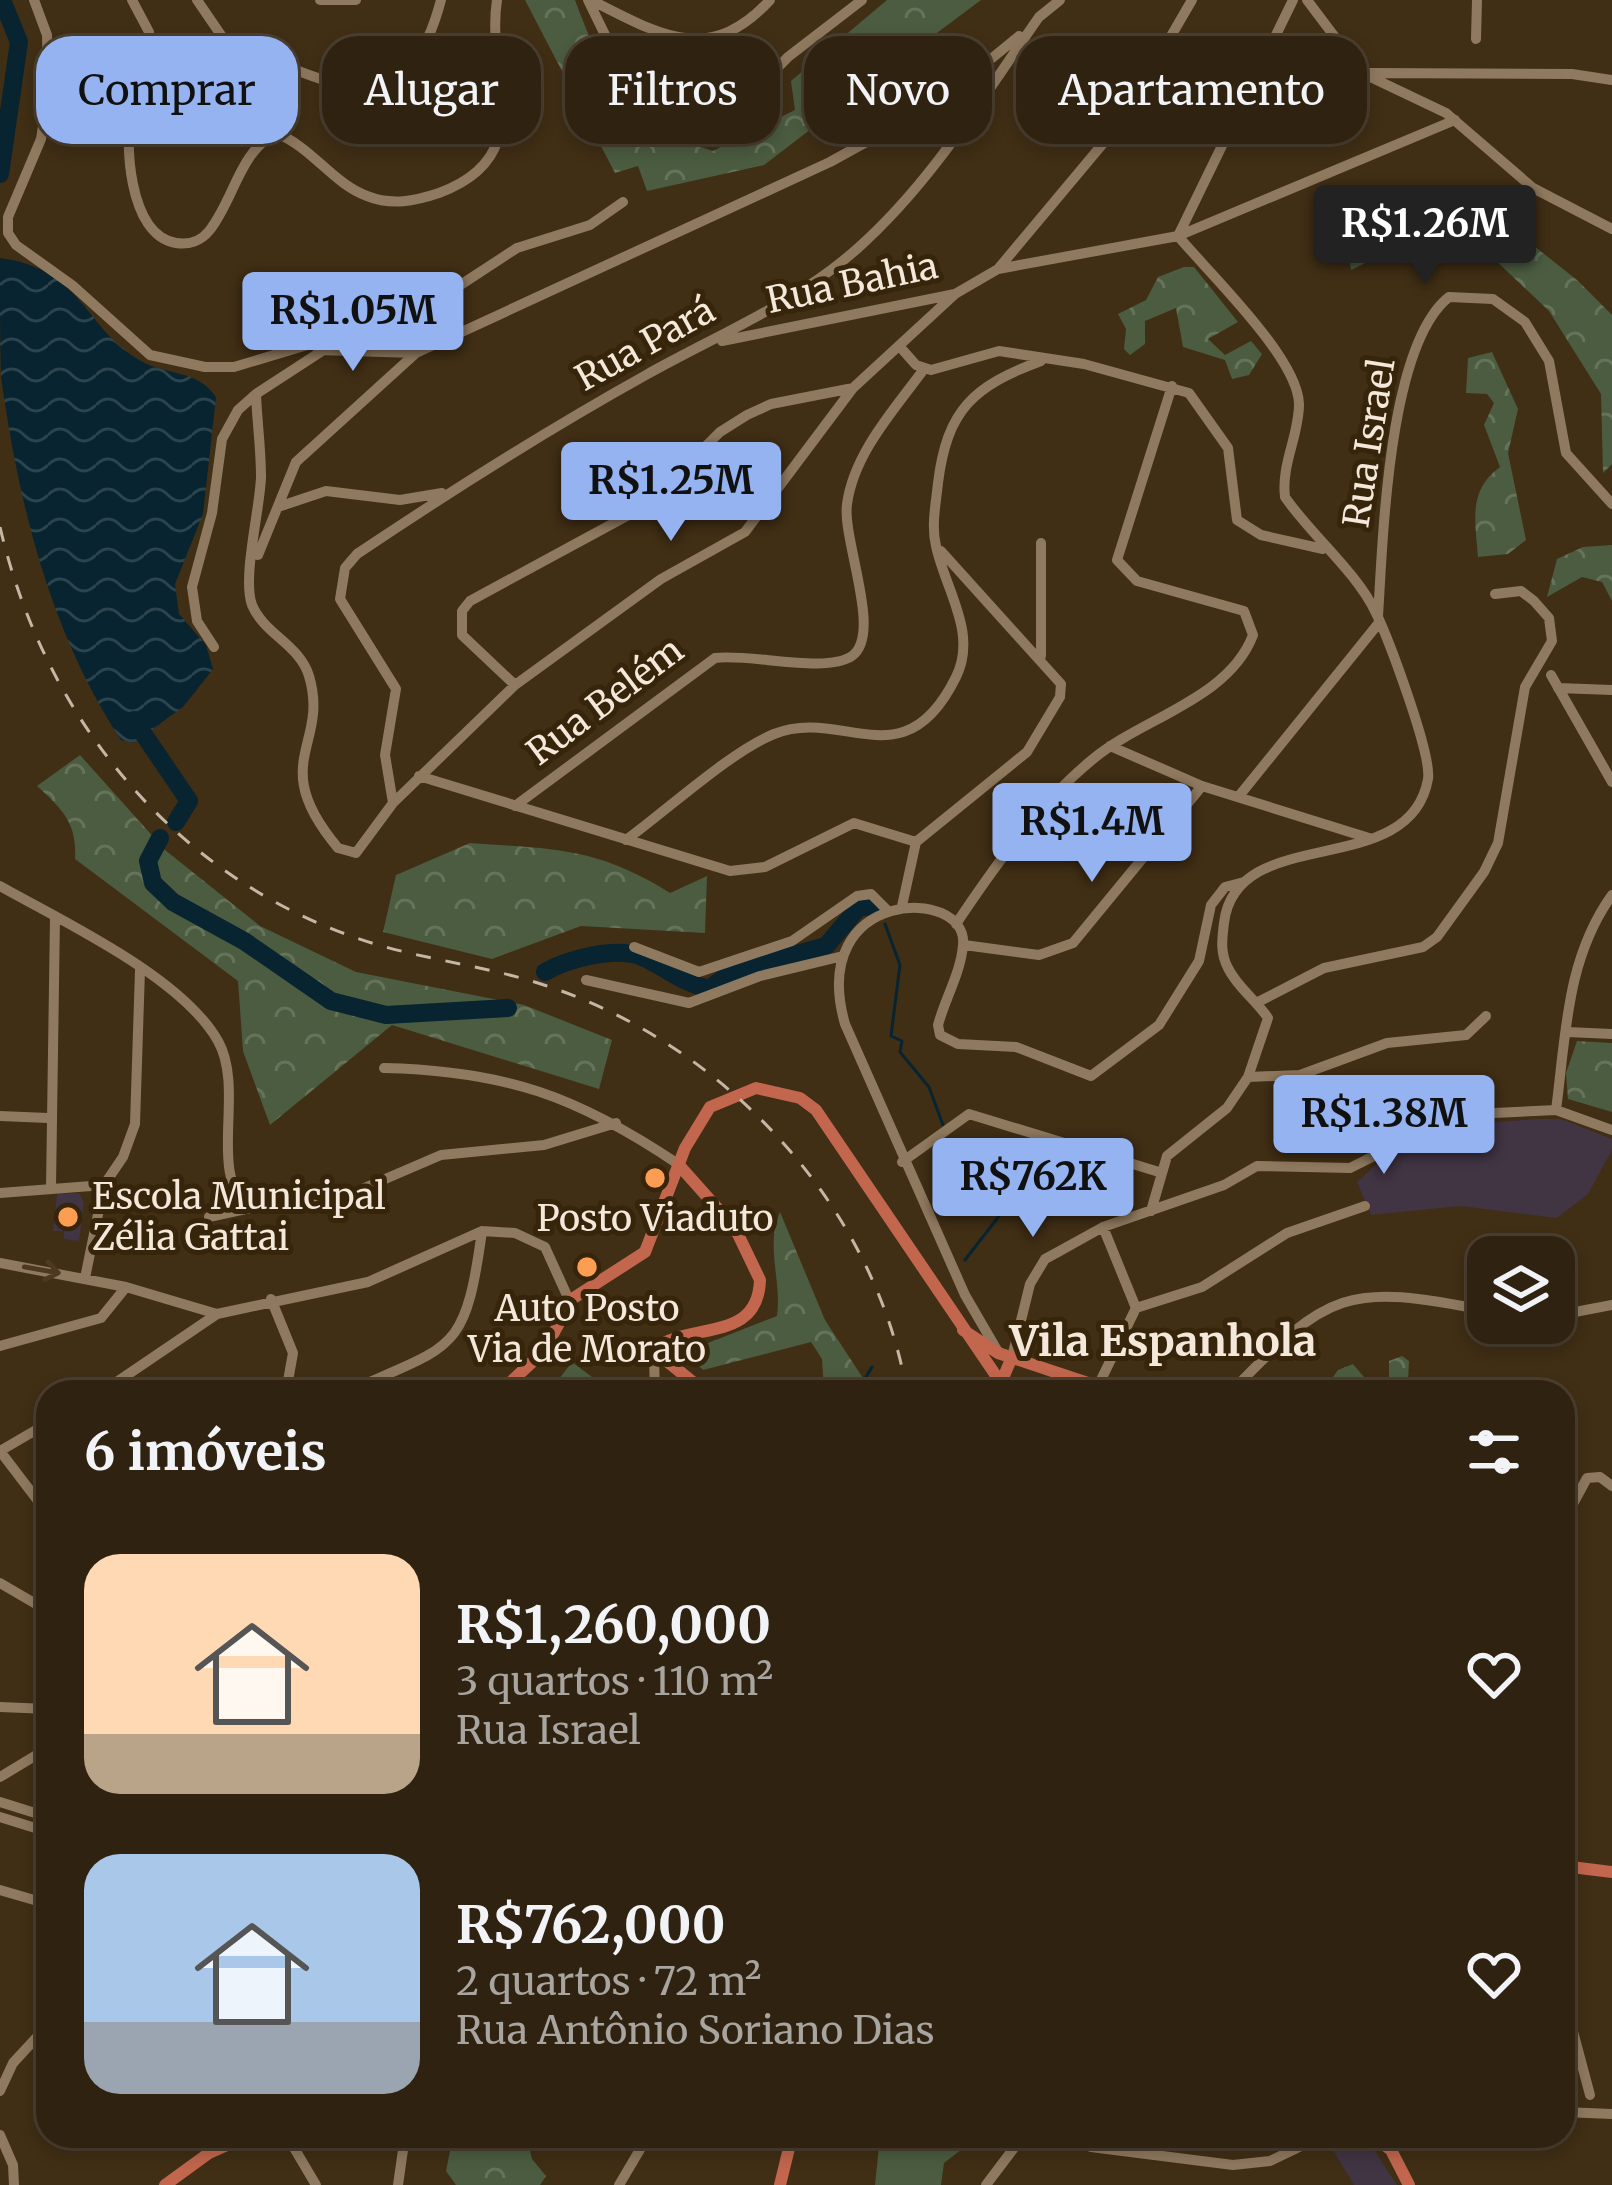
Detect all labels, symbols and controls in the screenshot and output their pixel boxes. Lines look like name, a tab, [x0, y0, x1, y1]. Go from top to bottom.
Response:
chip: Comprar	[36, 36, 298, 144]
chip: Alugar	[322, 36, 541, 144]
chip: Filtros	[565, 36, 780, 144]
chip: Novo	[804, 36, 992, 144]
chip: Apartamento	[1016, 36, 1367, 144]
pin: R$1.26M	[1314, 185, 1536, 287]
text: R$1.26M	[1341, 199, 1509, 248]
street label: Rua Bahia	[762, 243, 942, 323]
pin: R$1.05M	[242, 272, 464, 374]
text: R$1.05M	[269, 286, 437, 335]
street label: Rua Pará	[568, 287, 722, 401]
street label: Rua Israel	[1333, 355, 1405, 531]
pin: R$1.25M	[560, 442, 782, 544]
text: R$1.25M	[588, 456, 754, 505]
street label: Rua Belém	[518, 628, 692, 774]
pin: R$1.4M	[994, 783, 1190, 885]
text: R$1.4M	[1019, 797, 1165, 846]
pin: R$1.38M	[1273, 1075, 1495, 1177]
text: R$1.38M	[1300, 1089, 1468, 1138]
pin: R$762K	[935, 1138, 1131, 1240]
text: R$762K	[959, 1152, 1107, 1201]
marker: Posto Viaduto	[642, 1165, 668, 1191]
place label: Escola Municipal Zélia Gattai	[92, 1174, 386, 1260]
place label: Posto Viaduto	[537, 1196, 773, 1241]
marker: Escola Municipal Zélia Gattai	[55, 1204, 81, 1230]
map controls	[1467, 1236, 1575, 1344]
button: layers	[1467, 1236, 1575, 1344]
marker: Auto Posto Via de Morato	[574, 1254, 600, 1280]
one-way arrow	[22, 1260, 61, 1283]
place label: Auto Posto Via de Morato	[467, 1286, 706, 1372]
district label: Vila Espanhola	[1008, 1315, 1317, 1367]
icon: filters	[1461, 1419, 1527, 1485]
text: 6 imóveis	[84, 1420, 327, 1484]
text: R$1,260,000	[456, 1593, 771, 1657]
icon: home	[180, 1602, 324, 1746]
icon: heart	[1461, 1641, 1527, 1707]
text: 3 quartos · 110 m²	[456, 1657, 773, 1706]
text: Rua Israel	[456, 1706, 641, 1755]
text: R$762,000	[456, 1893, 726, 1957]
icon: home	[180, 1902, 324, 2046]
icon: heart	[1461, 1941, 1527, 2007]
text: 2 quartos · 72 m²	[456, 1957, 761, 2006]
text: Rua Antônio Soriano Dias	[456, 2006, 935, 2055]

